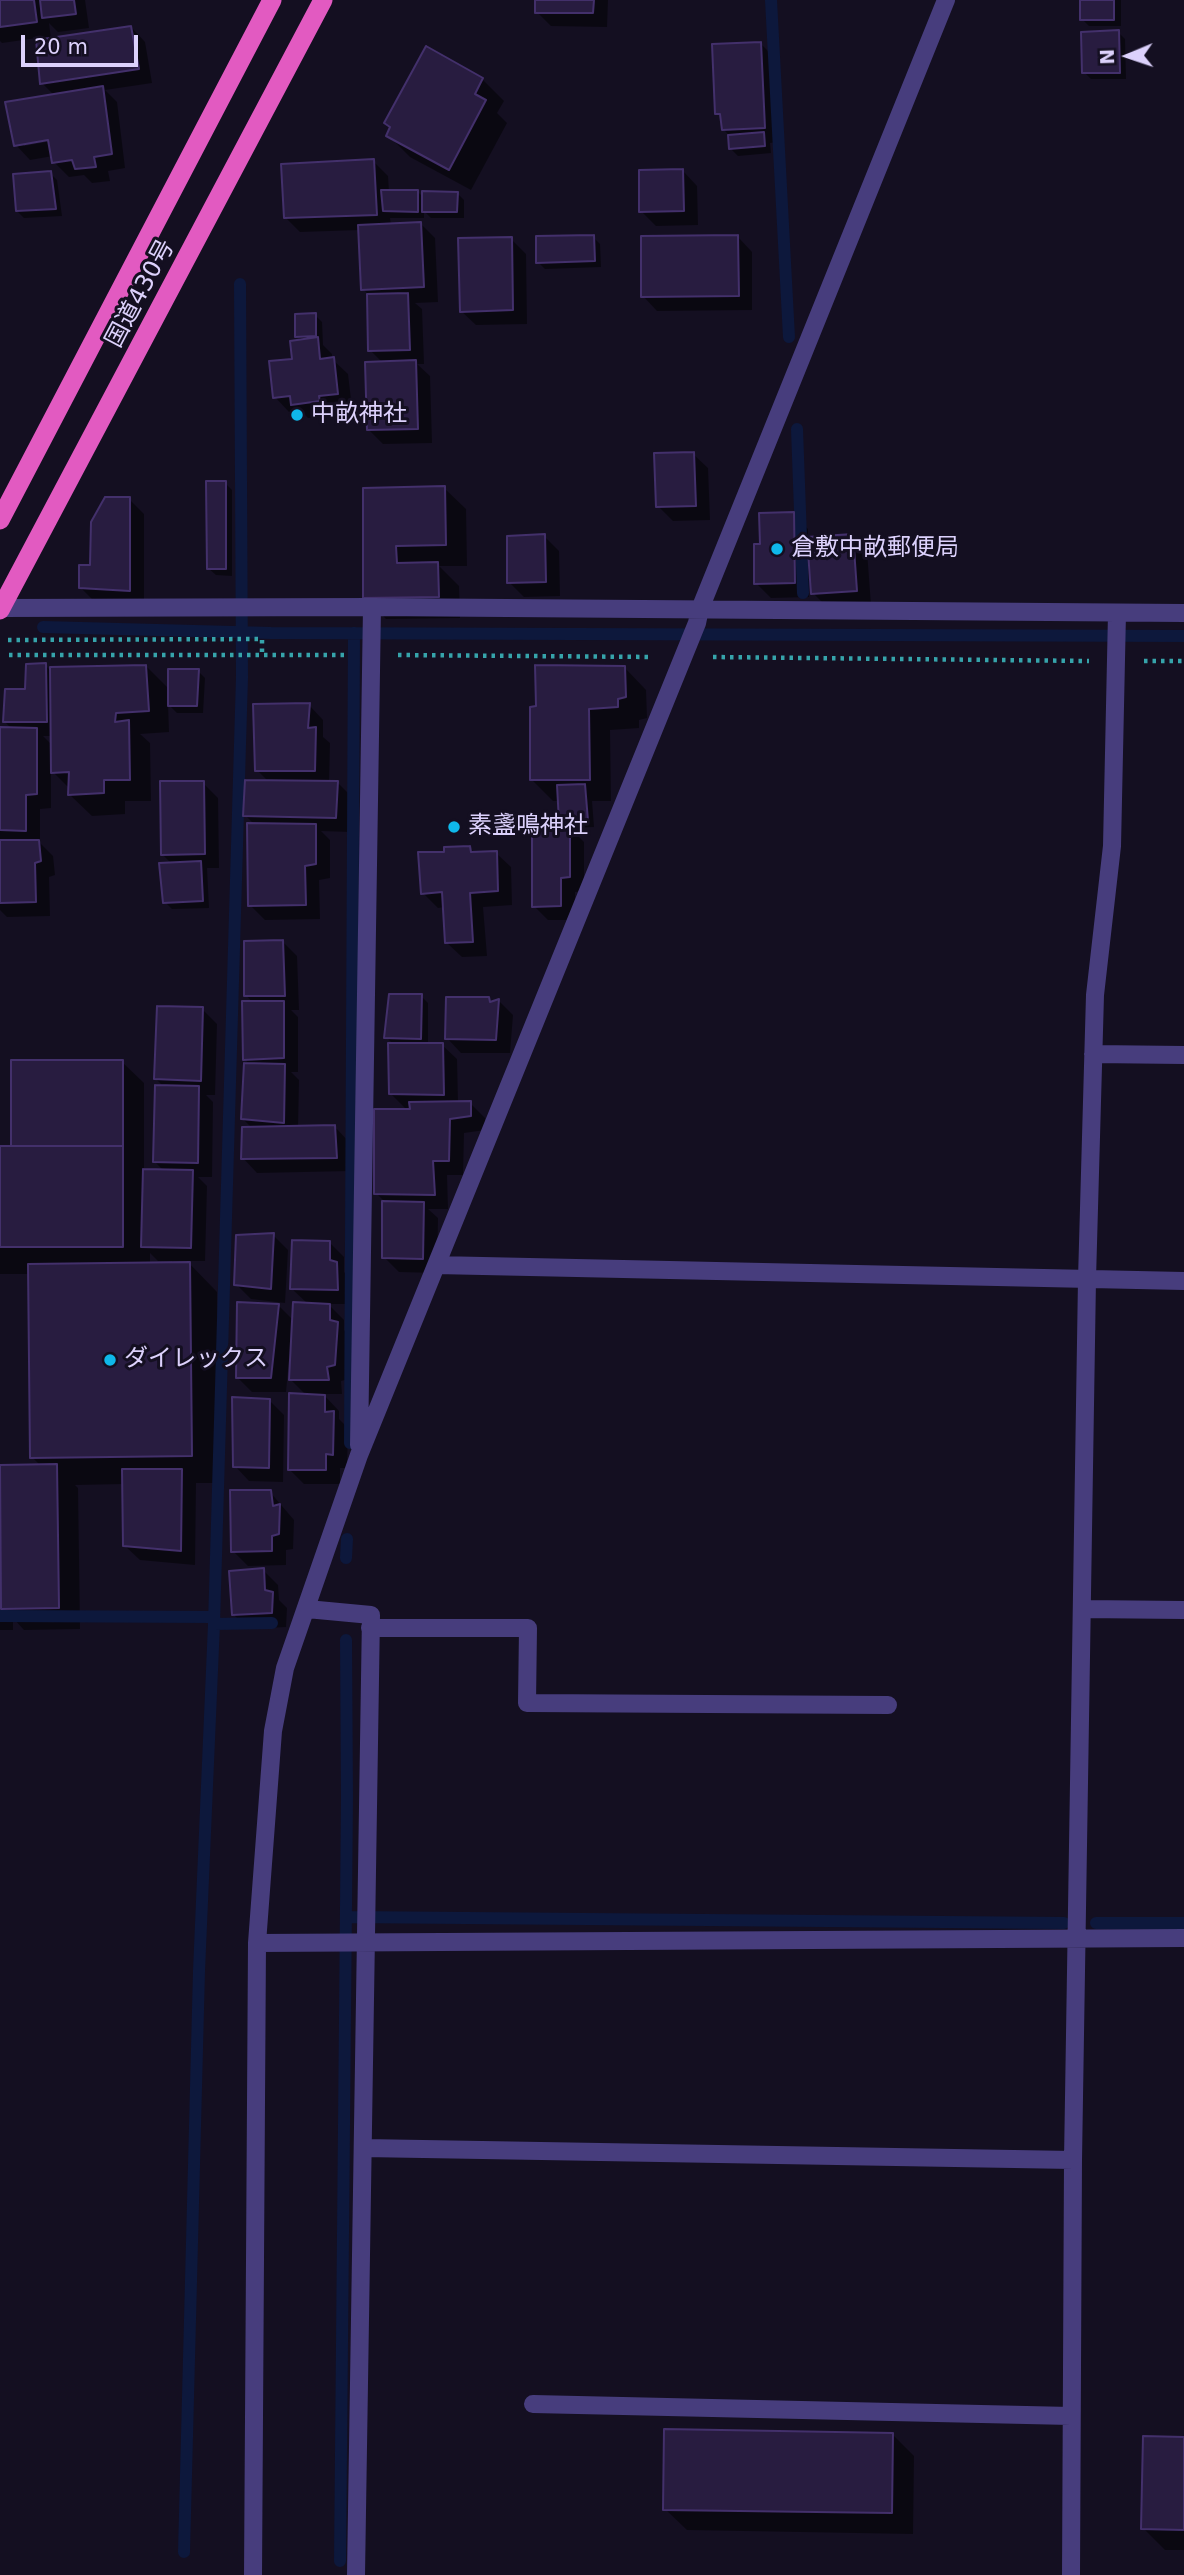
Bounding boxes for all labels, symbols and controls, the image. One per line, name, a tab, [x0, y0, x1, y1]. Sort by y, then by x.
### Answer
scale bar	[24, 21, 142, 65]
north arrow	[1093, 21, 1163, 91]
text: 20 m	[34, 35, 88, 59]
text: N	[1096, 48, 1118, 65]
street label: 国道430号	[101, 235, 181, 353]
place label: 中畝神社	[311, 401, 407, 429]
marker: 中畝神社	[289, 407, 305, 423]
place label: 倉敷中畝郵便局	[791, 535, 959, 563]
marker: 倉敷中畝郵便局	[769, 541, 785, 557]
place label: 素盞鳴神社	[468, 813, 588, 841]
marker: 素盞鳴神社	[446, 819, 462, 835]
place label: ダイレックス	[124, 1346, 268, 1374]
marker: ダイレックス	[102, 1352, 118, 1368]

